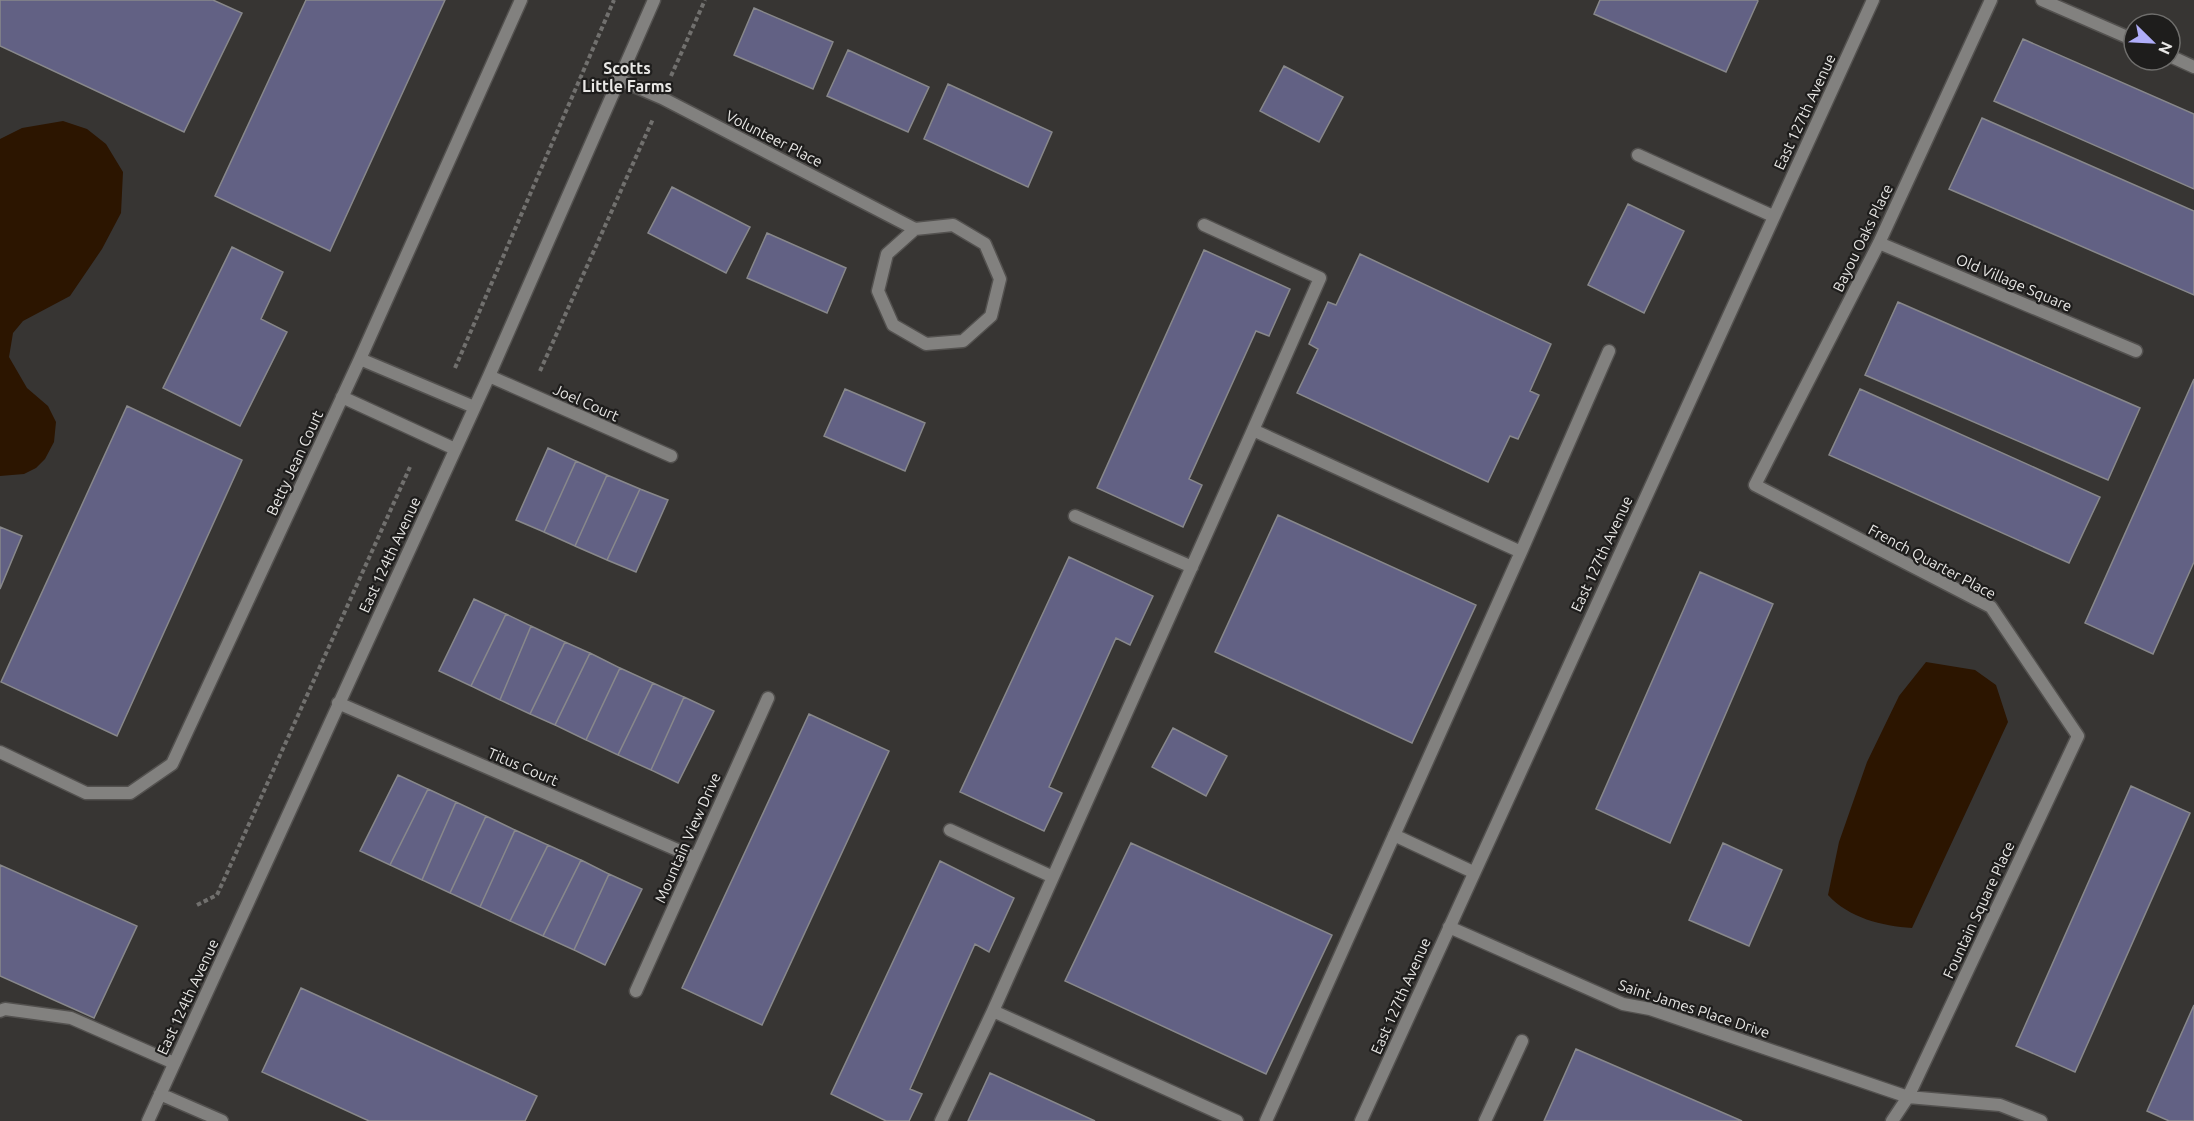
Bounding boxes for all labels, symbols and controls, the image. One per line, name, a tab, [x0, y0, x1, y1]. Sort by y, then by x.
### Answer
north arrow	[2122, 12, 2182, 72]
text: N	[2155, 39, 2176, 57]
street label: East 127th Avenue	[1770, 51, 1839, 172]
district label: Scotts Little Farms	[582, 59, 672, 95]
street label: Volunteer Place	[723, 107, 825, 170]
street label: Bayou Oaks Place	[1829, 181, 1896, 295]
street label: Old Village Square	[1954, 250, 2075, 315]
street label: Joel Court	[551, 381, 622, 425]
street label: Betty Jean Court	[263, 408, 326, 518]
street label: East 127th Avenue	[1567, 493, 1636, 614]
street label: East 124th Avenue	[355, 494, 424, 615]
street label: French Quarter Place	[1866, 521, 1999, 602]
street label: Titus Court	[485, 744, 561, 789]
street label: Mountain View Drive	[651, 770, 724, 905]
street label: Fountain Square Place	[1939, 839, 2018, 981]
street label: East 127th Avenue	[1367, 935, 1434, 1057]
street label: East 124th Avenue	[153, 936, 222, 1057]
street label: Saint James Place Drive	[1616, 976, 1772, 1041]

